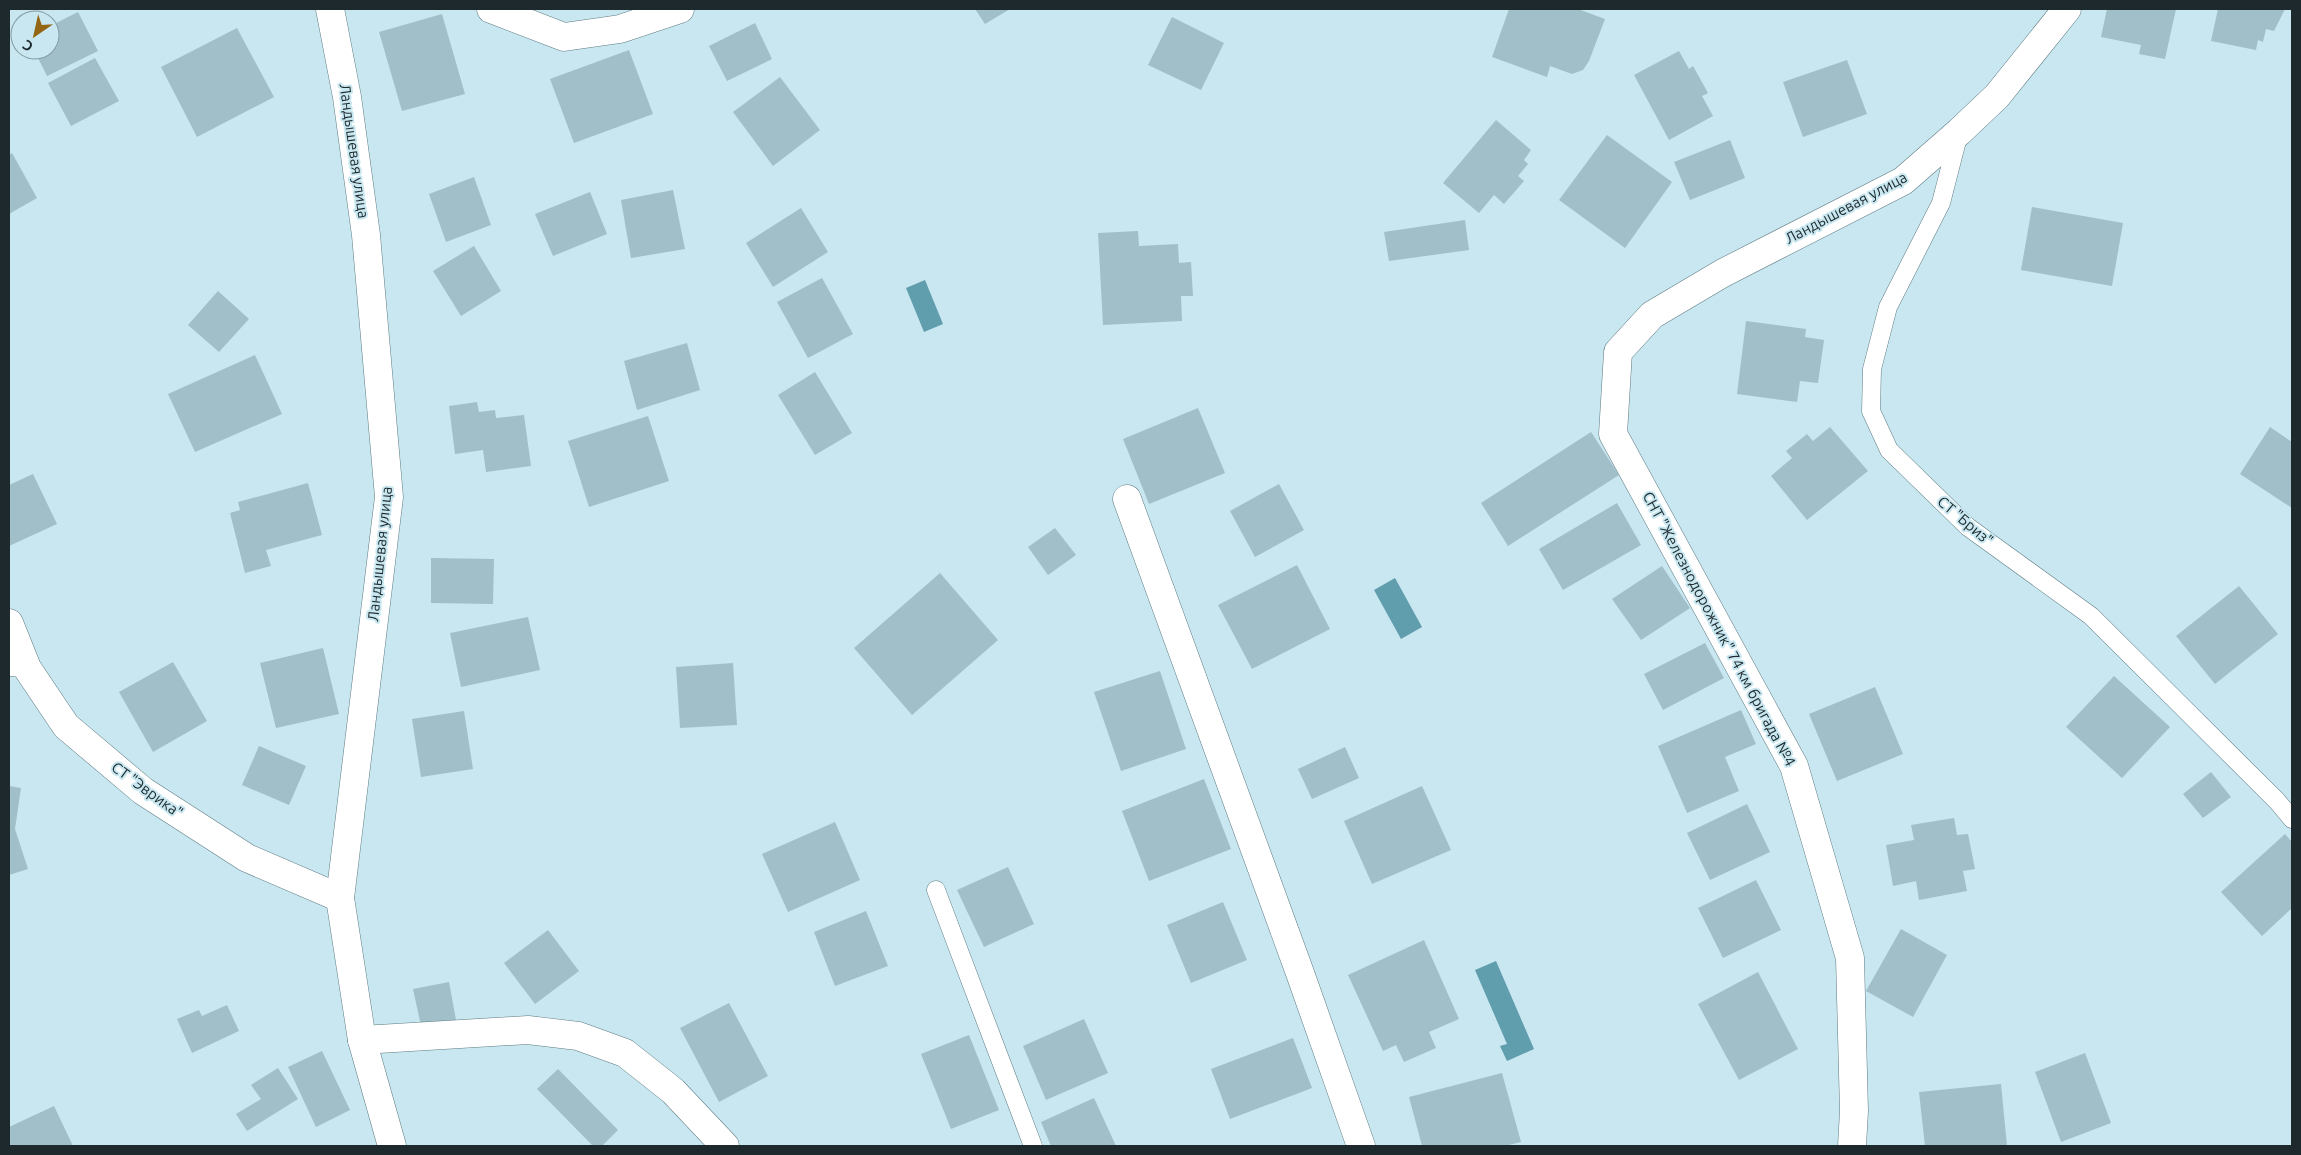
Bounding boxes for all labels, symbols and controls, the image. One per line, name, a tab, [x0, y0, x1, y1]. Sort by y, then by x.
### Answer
north arrow	[10, 10, 60, 60]
text: С	[20, 37, 36, 55]
street label: Ландышевая улица	[337, 83, 372, 219]
street label: Ландышевая улица	[1782, 168, 1910, 247]
street label: Ландышевая улица	[364, 486, 395, 622]
street label: СНТ "Железнодорожник" 74 км бригада №4	[1640, 489, 1799, 769]
street label: СТ "Бриз"	[1934, 493, 1996, 549]
street label: СТ "Эврика"	[109, 758, 186, 821]

